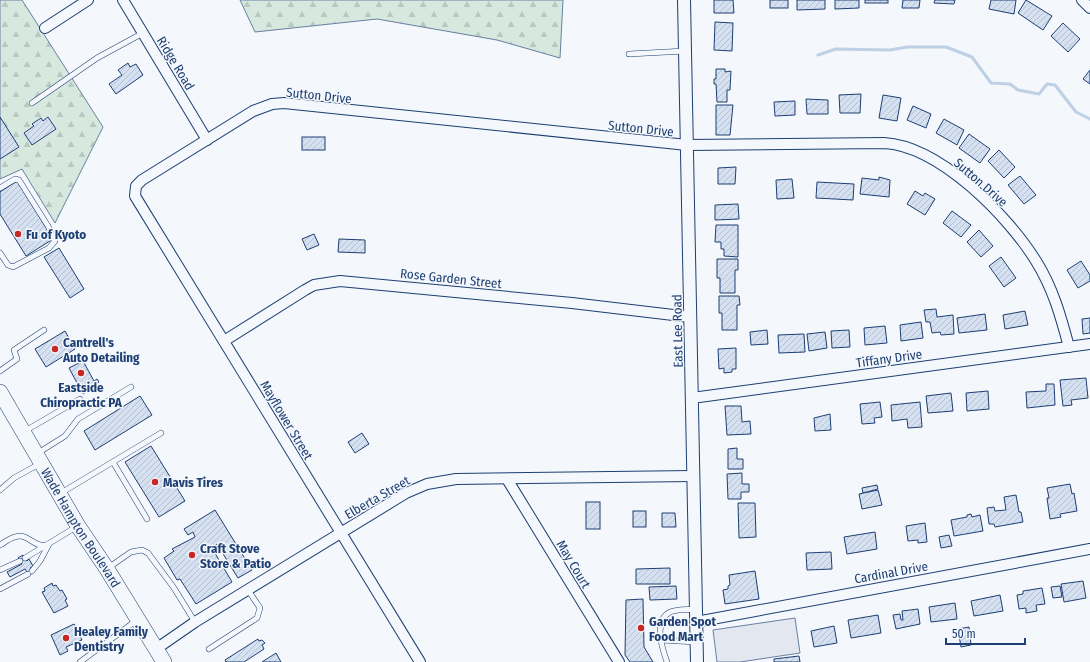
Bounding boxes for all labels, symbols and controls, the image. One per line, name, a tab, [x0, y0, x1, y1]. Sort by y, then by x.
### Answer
street label: Ridge Road	[154, 34, 197, 93]
street label: Sutton Drive	[285, 85, 352, 106]
street label: Sutton Drive	[607, 118, 674, 139]
street label: Sutton Drive	[951, 155, 1010, 210]
place label: Fu of Kyoto	[26, 227, 86, 242]
marker: Fu of Kyoto	[13, 229, 23, 239]
street label: Rose Garden Street	[399, 266, 503, 291]
street label: East Lee Road	[669, 294, 686, 368]
place label: Cantrell's Auto Detailing	[62, 335, 140, 365]
marker: Cantrell's Auto Detailing	[50, 344, 60, 354]
street label: Tiffany Drive	[855, 346, 923, 371]
marker: Eastside Chiropractic PA	[76, 368, 86, 378]
street label: Mayflower Street	[257, 378, 316, 463]
place label: Eastside Chiropractic PA	[40, 380, 123, 410]
street label: Wade Hampton Boulevard	[38, 465, 123, 590]
street label: Elberta Street	[342, 472, 413, 522]
place label: Mavis Tires	[163, 475, 223, 490]
marker: Mavis Tires	[150, 477, 160, 487]
street label: May Court	[553, 538, 594, 591]
place label: Craft Stove Store & Patio	[200, 541, 271, 571]
marker: Craft Stove Store & Patio	[187, 550, 197, 560]
street label: Cardinal Drive	[853, 559, 929, 586]
place label: Garden Spot Food Mart	[649, 614, 716, 644]
scale bar	[946, 620, 1025, 646]
marker: Garden Spot Food Mart	[636, 623, 646, 633]
place label: Healey Family Dentistry	[74, 624, 149, 654]
text: 50 m	[952, 627, 976, 641]
marker: Healey Family Dentistry	[61, 633, 71, 643]

